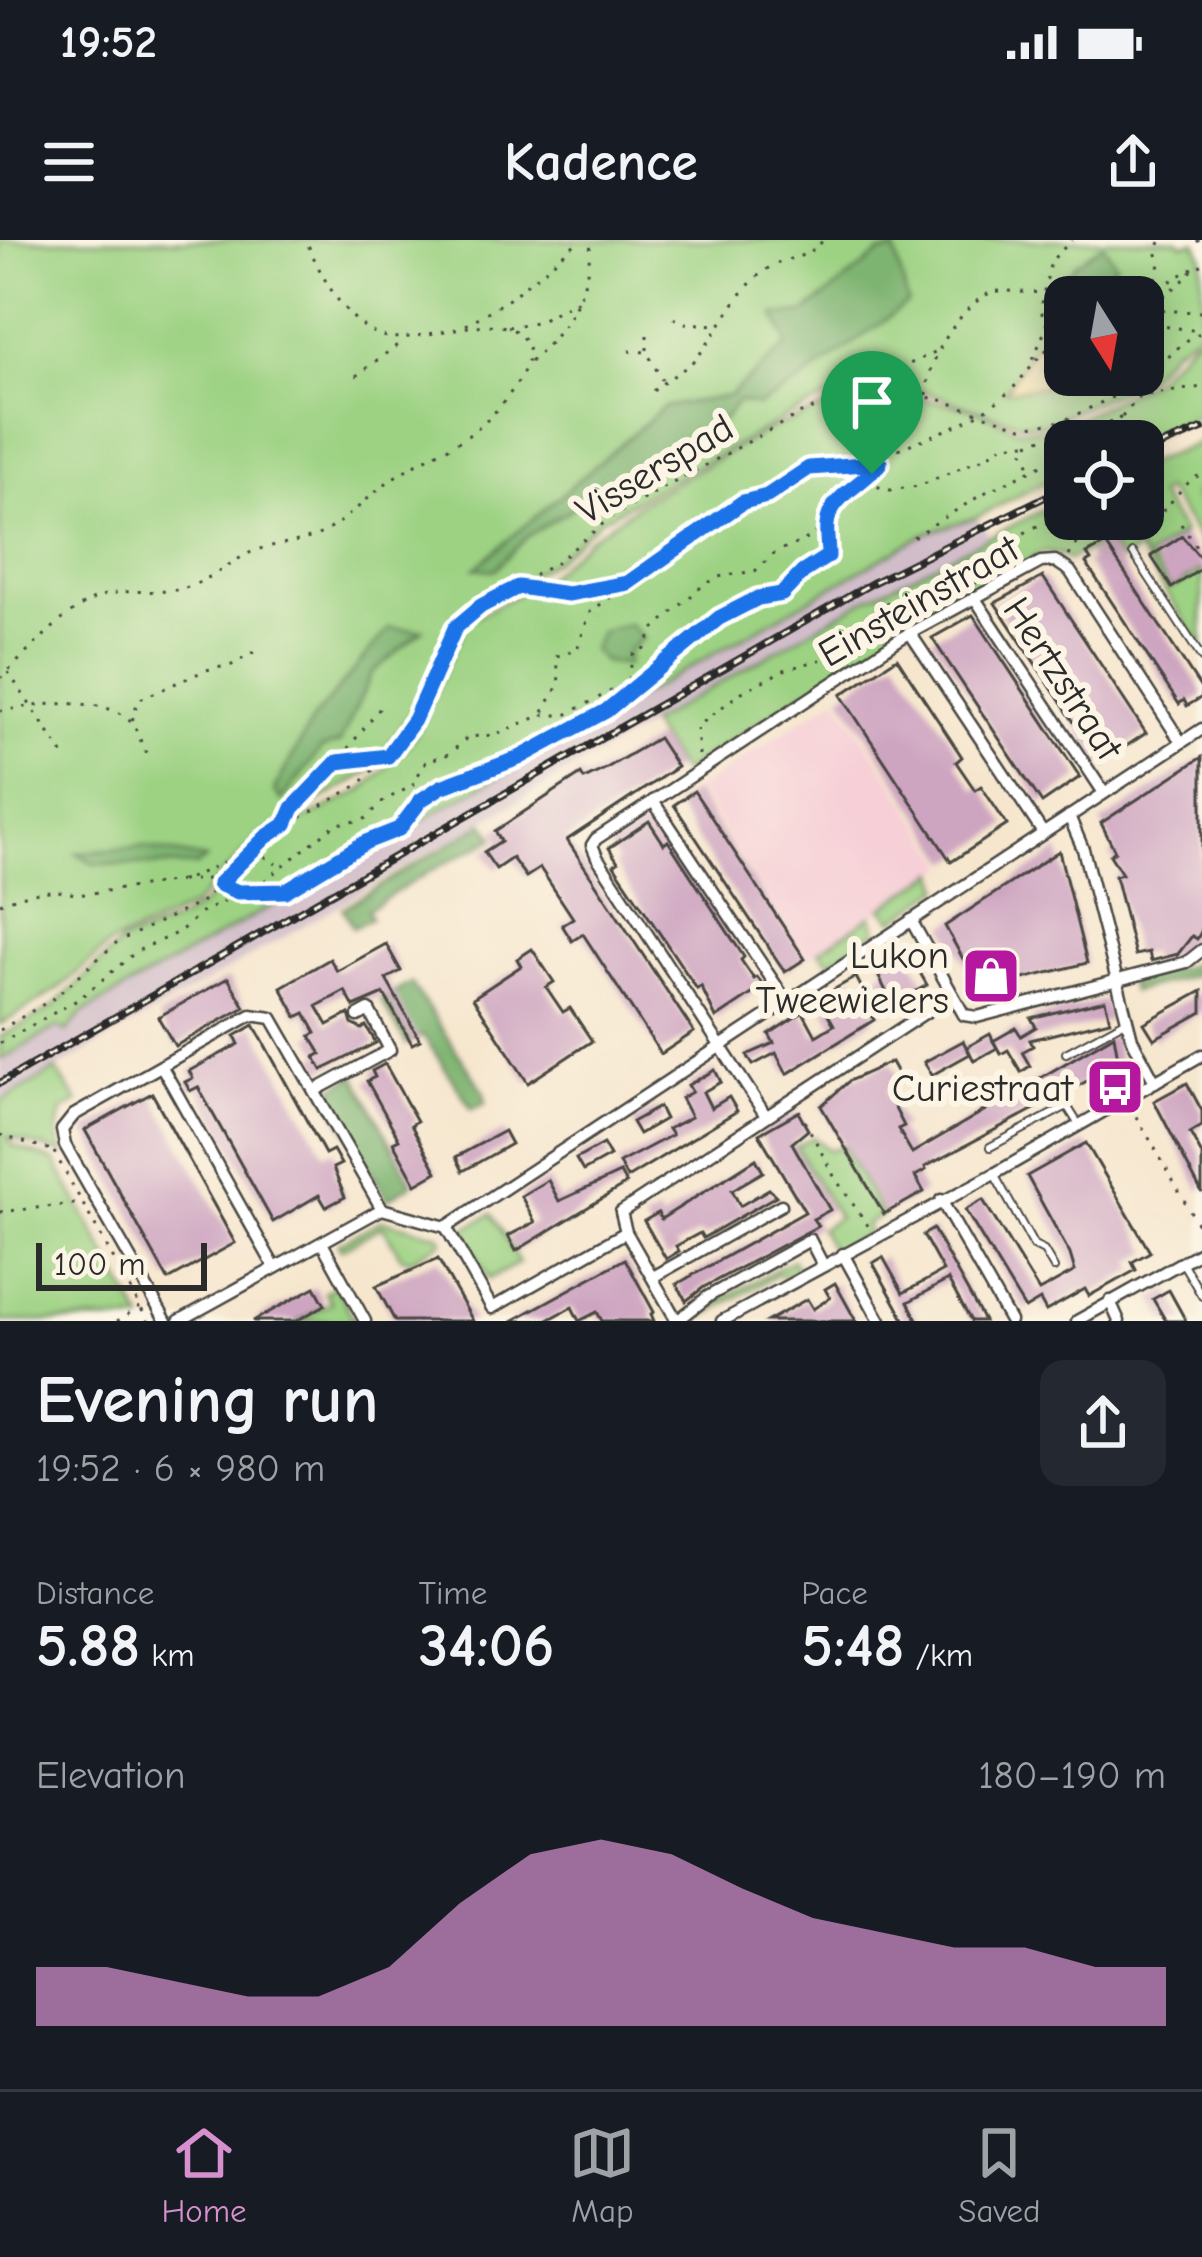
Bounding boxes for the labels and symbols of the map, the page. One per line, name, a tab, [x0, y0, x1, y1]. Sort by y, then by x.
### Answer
north arrow	[1044, 276, 1164, 396]
pin	[821, 351, 923, 474]
street label: Visserspad	[568, 405, 741, 534]
street label: Einsteinstraat	[811, 525, 1028, 677]
street label: Hertzstraat	[994, 589, 1133, 770]
place label: Lukon Tweewielers	[755, 933, 949, 1023]
shop icon: Lukon Tweewielers	[960, 945, 1022, 1007]
bus stop icon: Curiestraat	[1084, 1056, 1146, 1118]
place label: Curiestraat	[892, 1066, 1075, 1111]
scale bar	[36, 1237, 207, 1290]

